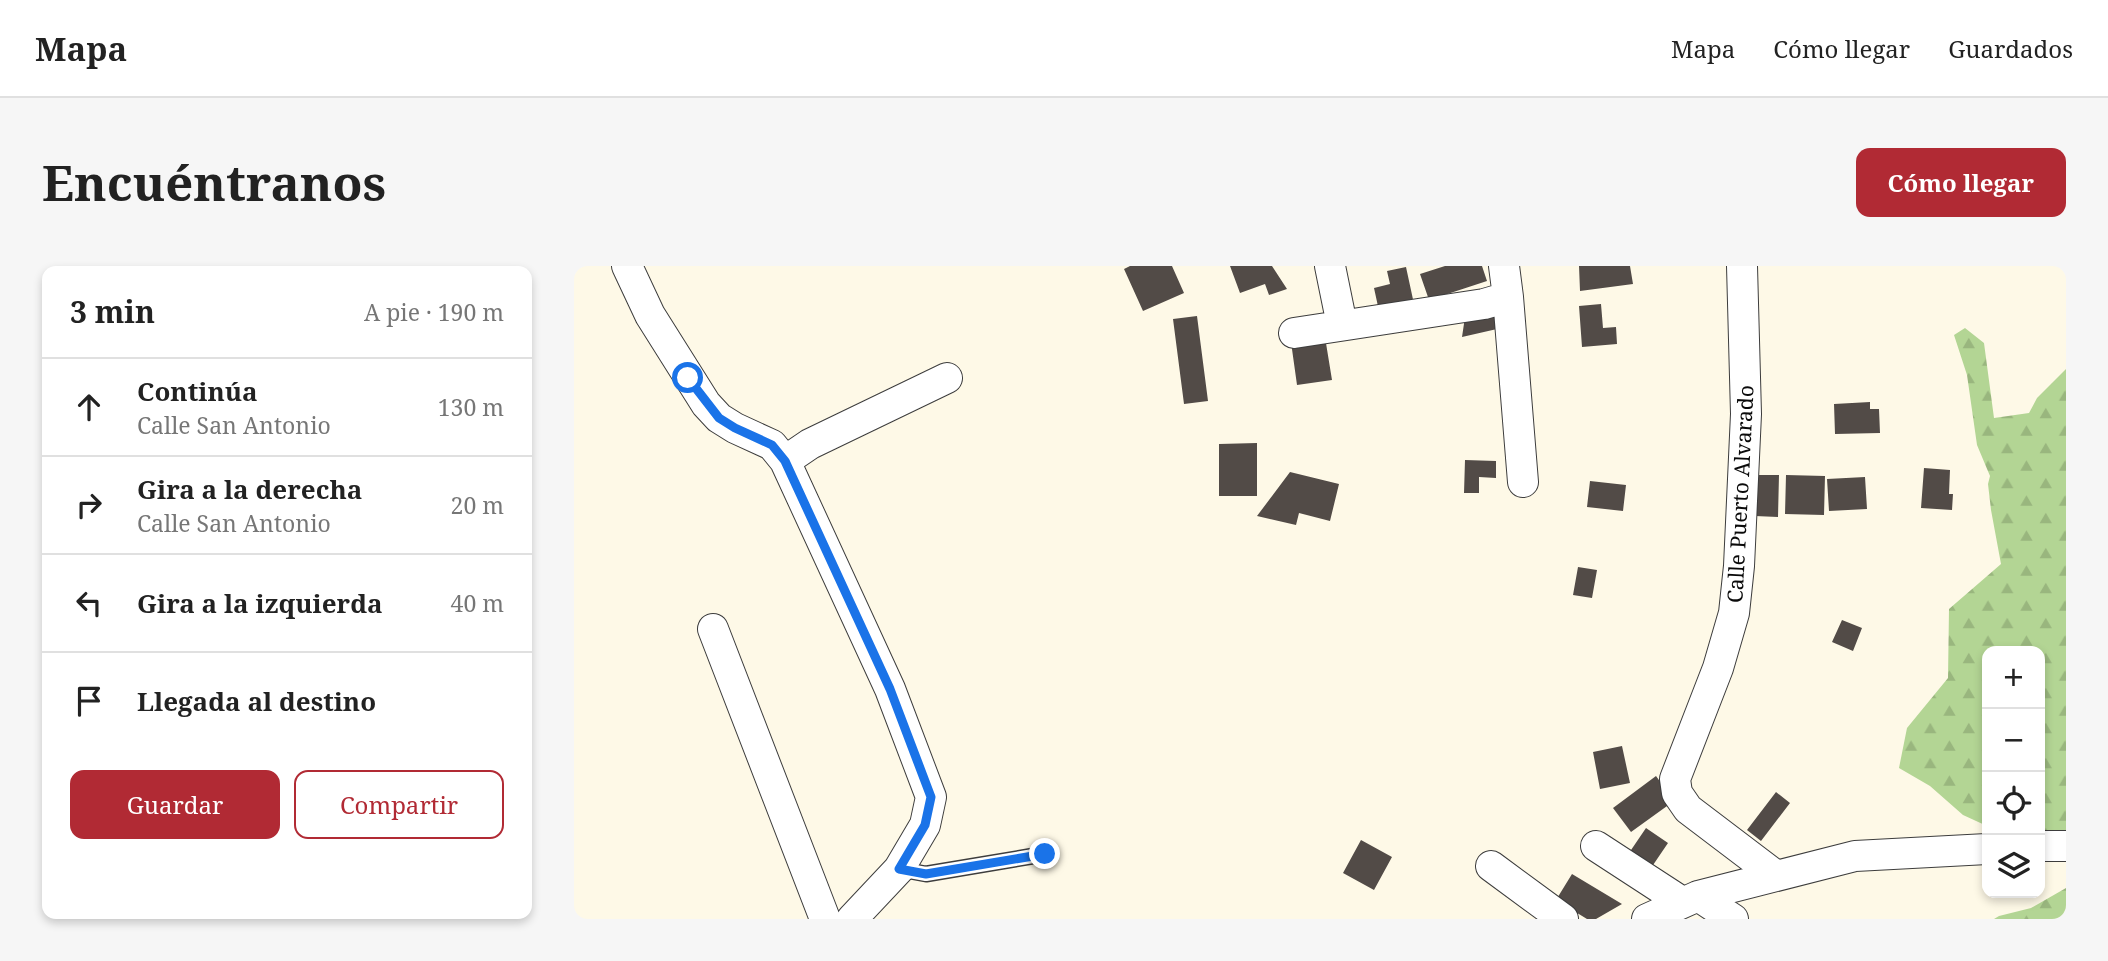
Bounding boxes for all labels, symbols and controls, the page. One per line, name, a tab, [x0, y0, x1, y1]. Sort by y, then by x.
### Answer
text: Mapa	[35, 26, 127, 71]
text: Mapa	[1671, 32, 1735, 65]
text: Cómo llegar	[1773, 32, 1910, 65]
text: Guardados	[1948, 32, 2073, 65]
button: Cómo llegar	[1856, 148, 2066, 217]
text: Encuéntranos	[42, 149, 386, 215]
text: 3 min	[70, 291, 155, 332]
text: A pie · 190 m	[364, 296, 504, 328]
route start	[672, 362, 703, 393]
text: Continúa	[137, 373, 258, 409]
street label: Calle Puerto Alvarado	[1720, 384, 1760, 604]
icon: ahead	[70, 388, 108, 426]
text: 130 m	[438, 391, 504, 423]
text: Calle San Antonio	[137, 409, 331, 441]
text: Gira a la derecha	[137, 471, 362, 507]
icon: right	[70, 486, 108, 524]
text: 20 m	[451, 489, 504, 521]
text: Calle San Antonio	[137, 507, 331, 539]
icon: left	[70, 584, 108, 622]
text: Gira a la izquierda	[137, 585, 383, 621]
text: 40 m	[451, 587, 504, 619]
map controls	[1982, 646, 2045, 898]
button: +	[1982, 646, 2045, 709]
icon: arrive	[70, 682, 108, 720]
text: Llegada al destino	[137, 683, 376, 719]
button: −	[1982, 709, 2045, 772]
button: Guardar	[70, 770, 280, 839]
button: Compartir	[294, 770, 504, 839]
button: locate	[1982, 772, 2045, 835]
button: layers	[1982, 835, 2045, 898]
route end	[1029, 838, 1060, 869]

